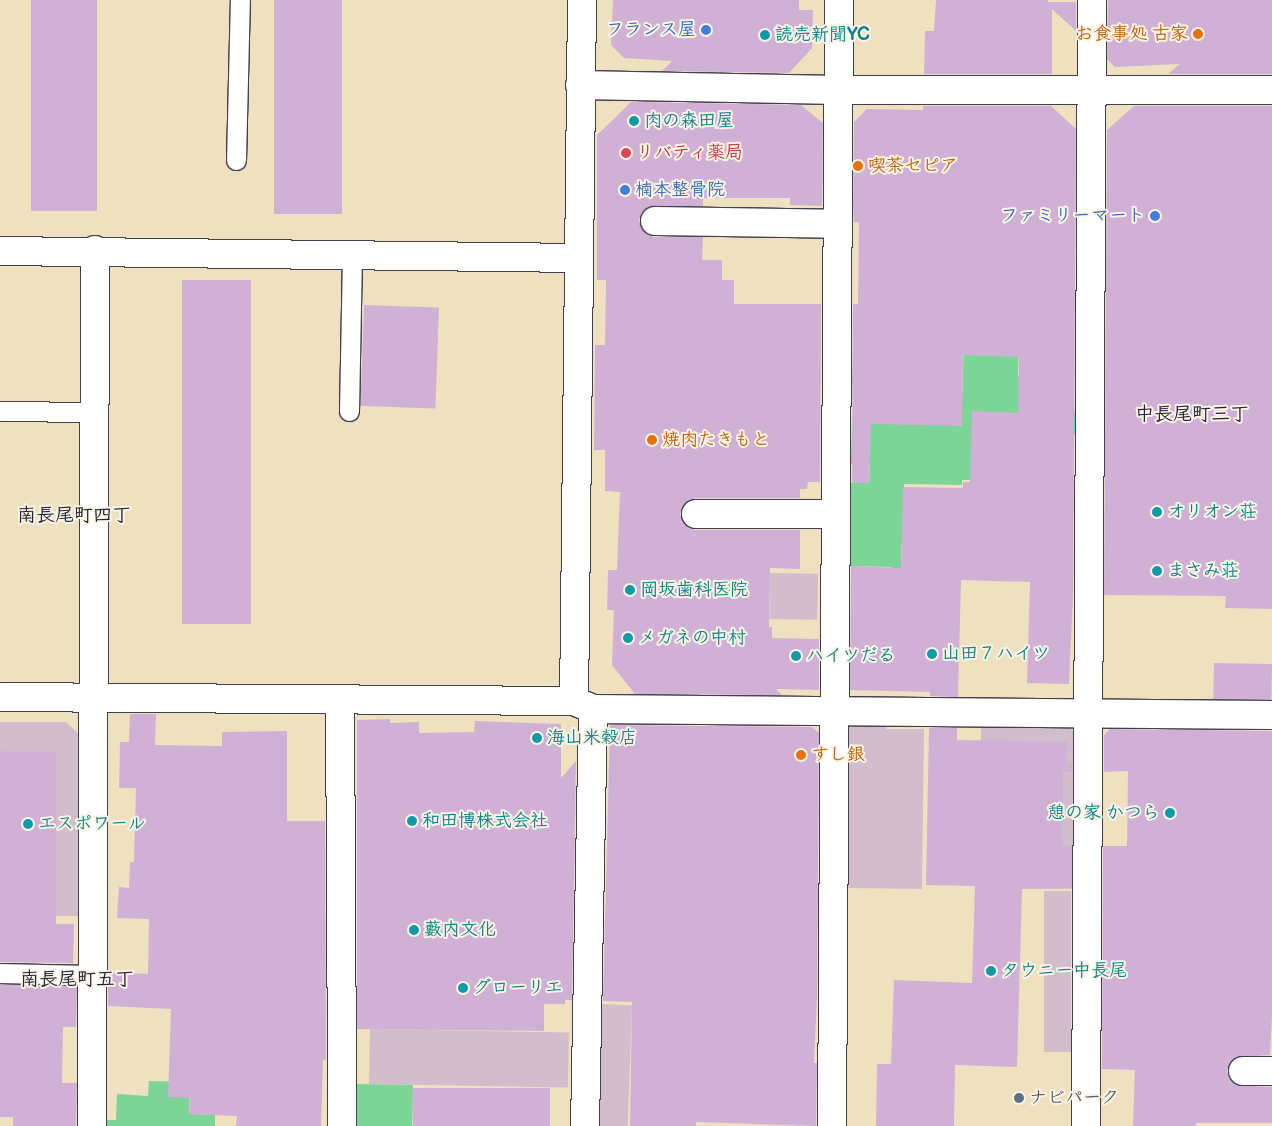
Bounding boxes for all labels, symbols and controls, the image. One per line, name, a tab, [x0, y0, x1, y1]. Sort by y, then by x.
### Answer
place label: フランス屋	[606, 19, 696, 41]
place label: お食事処 古家	[1075, 23, 1188, 45]
marker: フランス屋	[700, 24, 712, 36]
place label: 読売新聞YC	[775, 24, 870, 46]
marker: お食事処 古家	[1192, 28, 1204, 40]
marker: 読売新聞YC	[759, 29, 771, 41]
place label: 肉の森田屋	[644, 110, 734, 132]
marker: 肉の森田屋	[628, 115, 640, 127]
place label: リバティ薬局	[636, 142, 744, 164]
marker: リバティ薬局	[620, 147, 632, 159]
place label: 喫茶セピア	[868, 155, 958, 177]
marker: 喫茶セピア	[852, 160, 864, 172]
place label: 楠本整骨院	[635, 179, 725, 201]
marker: 楠本整骨院	[619, 184, 631, 196]
place label: ファミリーマート	[1001, 205, 1145, 227]
marker: ファミリーマート	[1149, 210, 1161, 222]
district label: 中長尾町三丁	[1135, 404, 1249, 426]
place label: 焼肉たきもと	[662, 429, 770, 451]
marker: 焼肉たきもと	[646, 434, 658, 446]
place label: オリオン荘	[1167, 501, 1257, 523]
district label: 南長尾町四丁	[17, 505, 131, 527]
marker: オリオン荘	[1151, 506, 1163, 518]
place label: まさみ荘	[1167, 560, 1239, 582]
marker: まさみ荘	[1151, 565, 1163, 577]
place label: 岡坂歯科医院	[640, 579, 748, 601]
marker: 岡坂歯科医院	[624, 584, 636, 596]
place label: メガネの中村	[638, 627, 746, 649]
marker: メガネの中村	[622, 632, 634, 644]
place label: 山田７ハイツ	[942, 643, 1050, 665]
place label: ハイツだる	[806, 645, 896, 667]
marker: 山田７ハイツ	[926, 648, 938, 660]
marker: ハイツだる	[790, 650, 802, 662]
place label: 海山米穀店	[547, 727, 637, 749]
marker: 海山米穀店	[531, 732, 543, 744]
place label: すし銀	[811, 744, 865, 766]
marker: すし銀	[795, 749, 807, 761]
place label: 憩の家 かつら	[1047, 802, 1160, 824]
marker: 憩の家 かつら	[1164, 807, 1176, 819]
place label: 和田博株式会社	[422, 810, 548, 832]
place label: エスポワール	[38, 813, 146, 835]
marker: 和田博株式会社	[406, 815, 418, 827]
marker: エスポワール	[22, 818, 34, 830]
place label: 藪内文化	[424, 919, 496, 941]
marker: 藪内文化	[408, 924, 420, 936]
place label: タウニー中長尾	[1001, 960, 1127, 982]
marker: タウニー中長尾	[985, 965, 997, 977]
district label: 南長尾町五丁	[20, 969, 134, 991]
place label: グローリエ	[473, 977, 563, 999]
marker: グローリエ	[457, 982, 469, 994]
place label: ナビパーク	[1029, 1087, 1119, 1109]
marker: ナビパーク	[1013, 1092, 1025, 1104]

